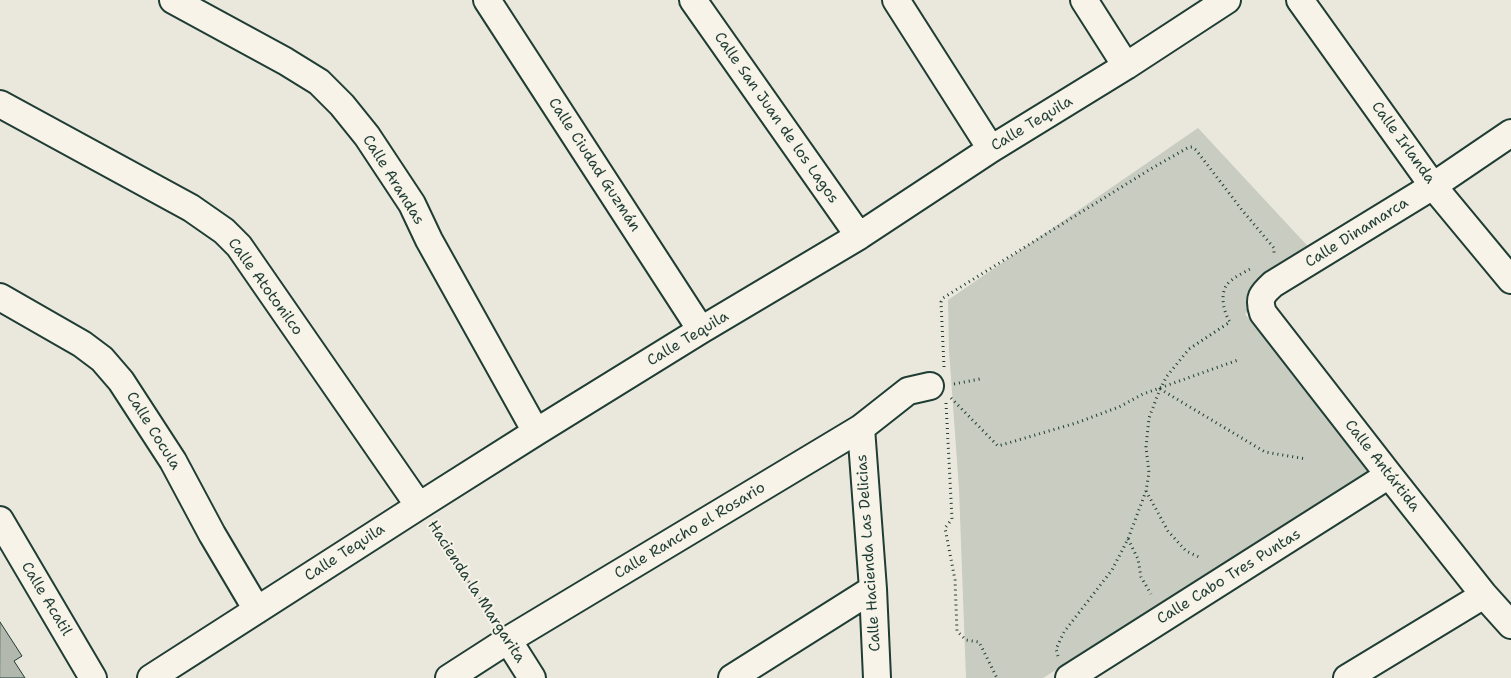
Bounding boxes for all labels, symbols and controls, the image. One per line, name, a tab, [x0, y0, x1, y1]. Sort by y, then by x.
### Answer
street label: Calle San Juan de los Lagos	[710, 29, 842, 207]
street label: Calle Tequila	[988, 93, 1076, 155]
street label: Calle Ciudad Guzmán	[544, 95, 644, 235]
street label: Calle Irlanda	[1367, 98, 1439, 188]
street label: Calle Arandas	[358, 132, 428, 228]
street label: Calle Dinamarca	[1302, 194, 1412, 272]
street label: Calle Atotonilco	[224, 235, 306, 339]
street label: Calle Tequila	[644, 308, 732, 370]
street label: Calle Cocula	[122, 389, 184, 473]
street label: Calle Antártida	[1341, 416, 1423, 516]
street label: Calle Hacienda Las Delicias	[853, 454, 885, 652]
street label: Calle Rancho el Rosario	[611, 479, 769, 583]
street label: Hacienda la Margarita	[423, 518, 529, 666]
street label: Calle Tequila	[302, 520, 388, 586]
street label: Calle Cabo Tres Puntas	[1154, 525, 1304, 629]
street label: Calle Acatil	[17, 559, 75, 639]

